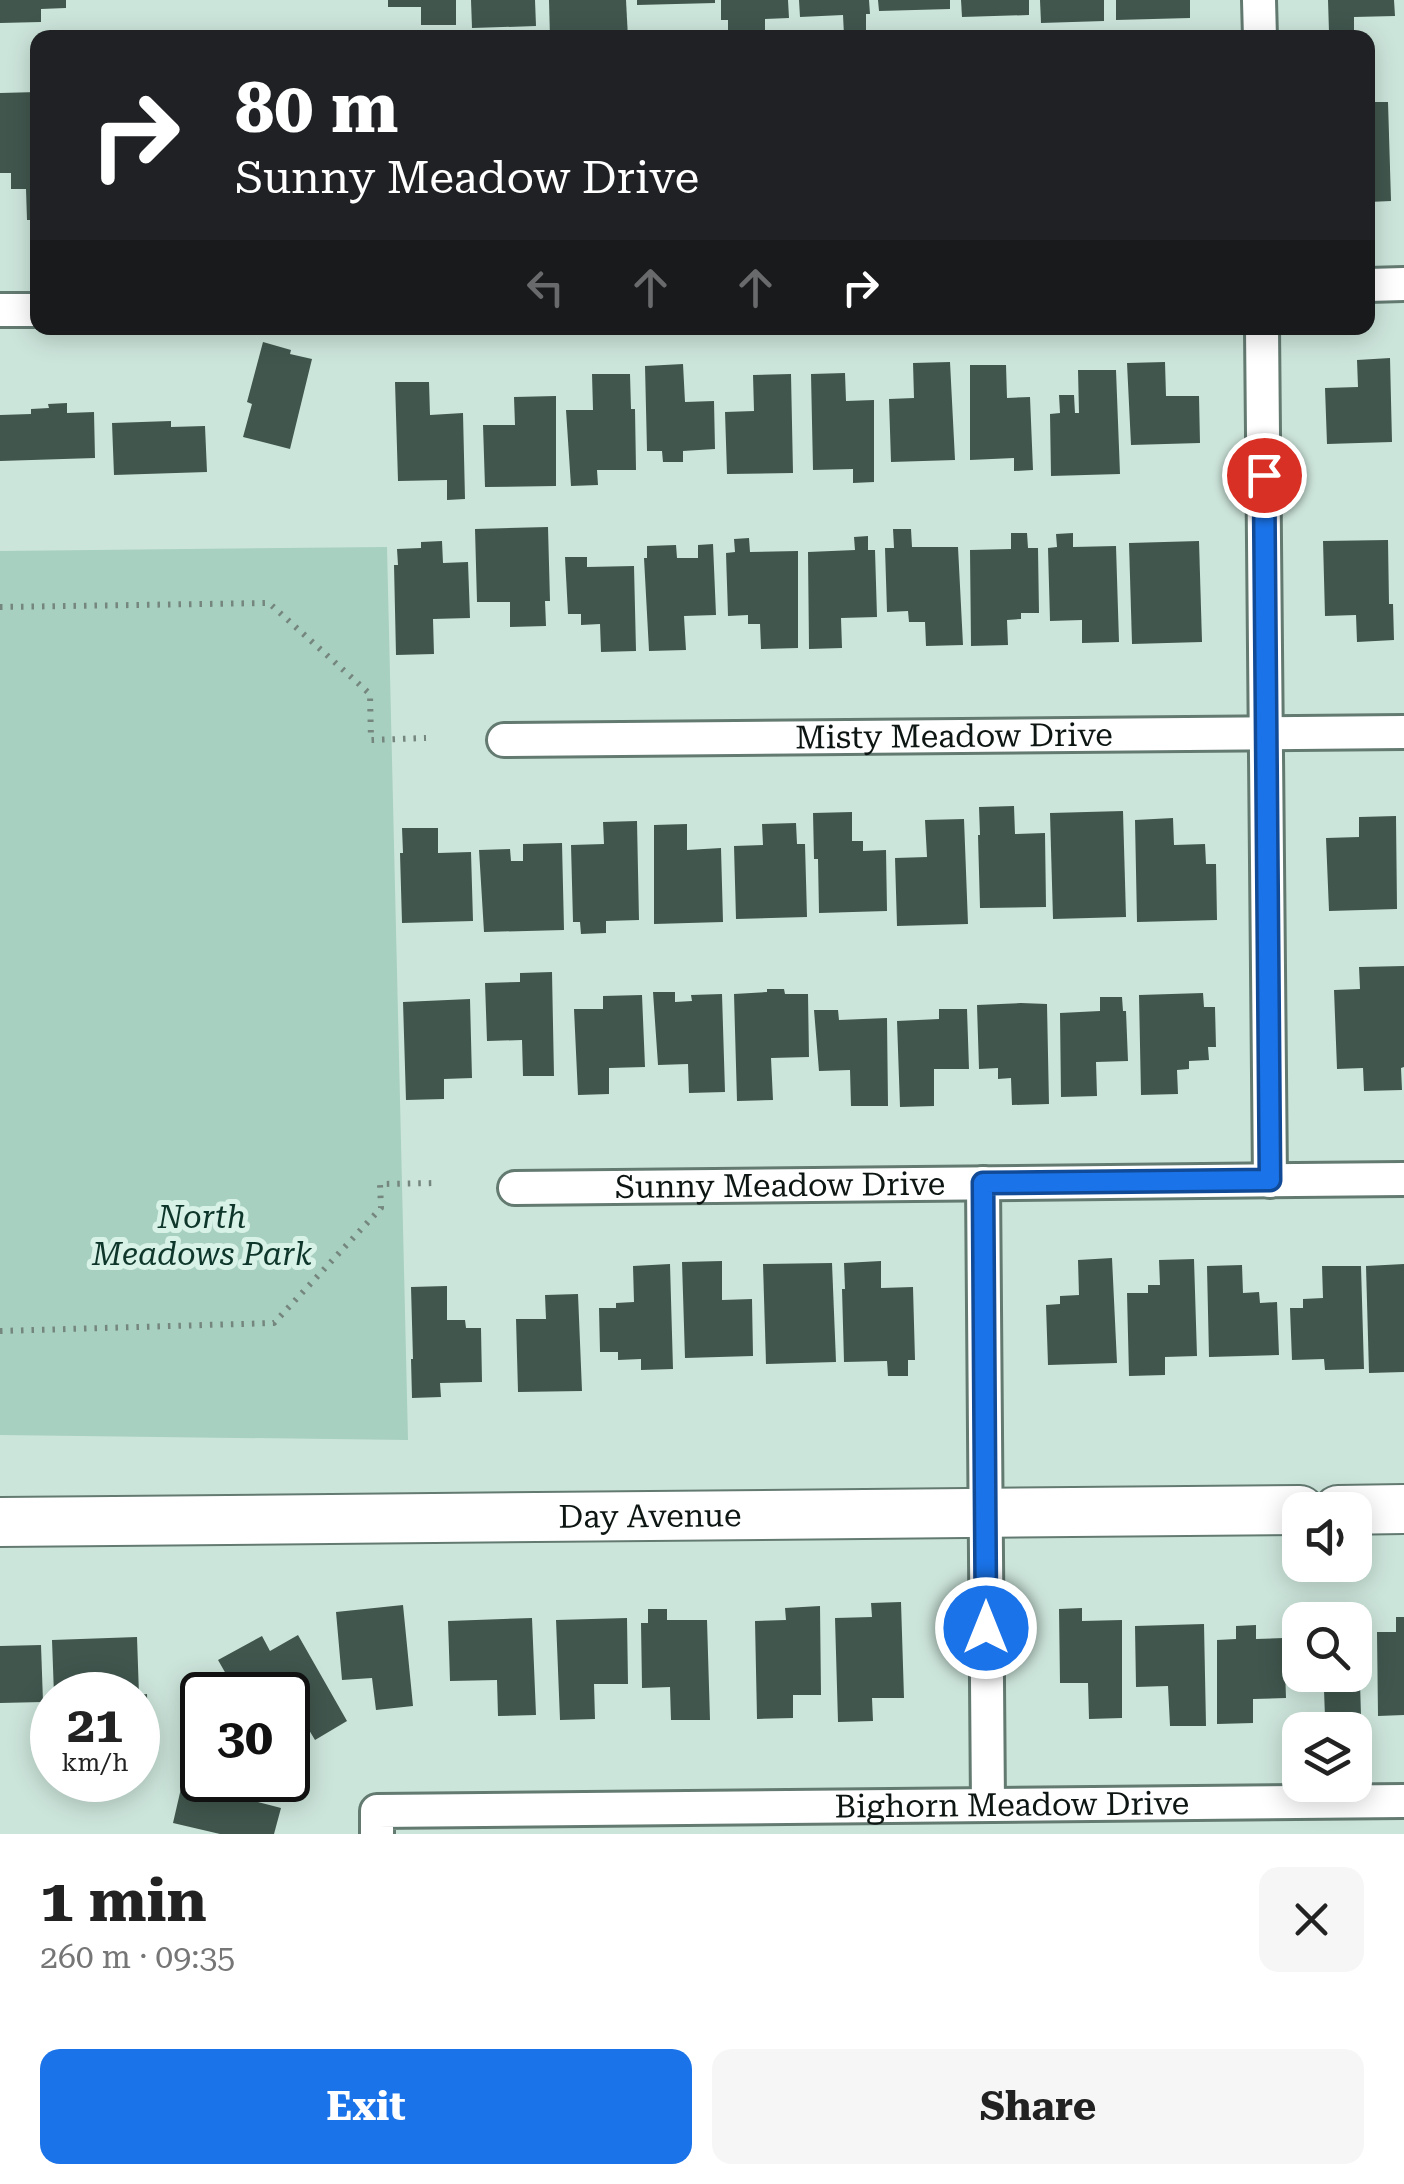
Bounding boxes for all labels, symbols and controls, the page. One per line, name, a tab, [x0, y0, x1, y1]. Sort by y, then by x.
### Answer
text: 80 m	[235, 67, 399, 149]
icon: right	[70, 70, 200, 200]
text: Sunny Meadow Drive	[235, 151, 699, 204]
icon: left	[518, 260, 573, 315]
icon: ahead	[623, 260, 678, 315]
icon: ahead	[728, 260, 783, 315]
icon: right	[833, 260, 888, 315]
pin	[1222, 433, 1307, 518]
icon: arrive	[1237, 448, 1292, 503]
street label: Misty Meadow Drive	[795, 716, 1113, 756]
street label: Sunny Meadow Drive	[615, 1165, 945, 1206]
park label: North Meadows Park	[91, 1198, 313, 1273]
map controls	[1282, 1492, 1372, 1802]
button: sound	[1282, 1492, 1372, 1582]
street label: Day Avenue	[558, 1496, 742, 1536]
position arrow	[934, 1576, 1038, 1680]
button: search	[1282, 1602, 1372, 1692]
speed limit sign: 30	[180, 1672, 310, 1802]
text: 21	[67, 1696, 123, 1754]
button: layers	[1282, 1712, 1372, 1802]
text: km/h	[62, 1748, 128, 1777]
street label: Bighorn Meadow Drive	[835, 1784, 1189, 1826]
text: 1 min	[40, 1865, 207, 1936]
button: close	[1259, 1867, 1364, 1972]
text: 260 m · 09:35	[40, 1938, 235, 1976]
button: Exit	[40, 2049, 692, 2164]
button: Share	[712, 2049, 1364, 2164]

